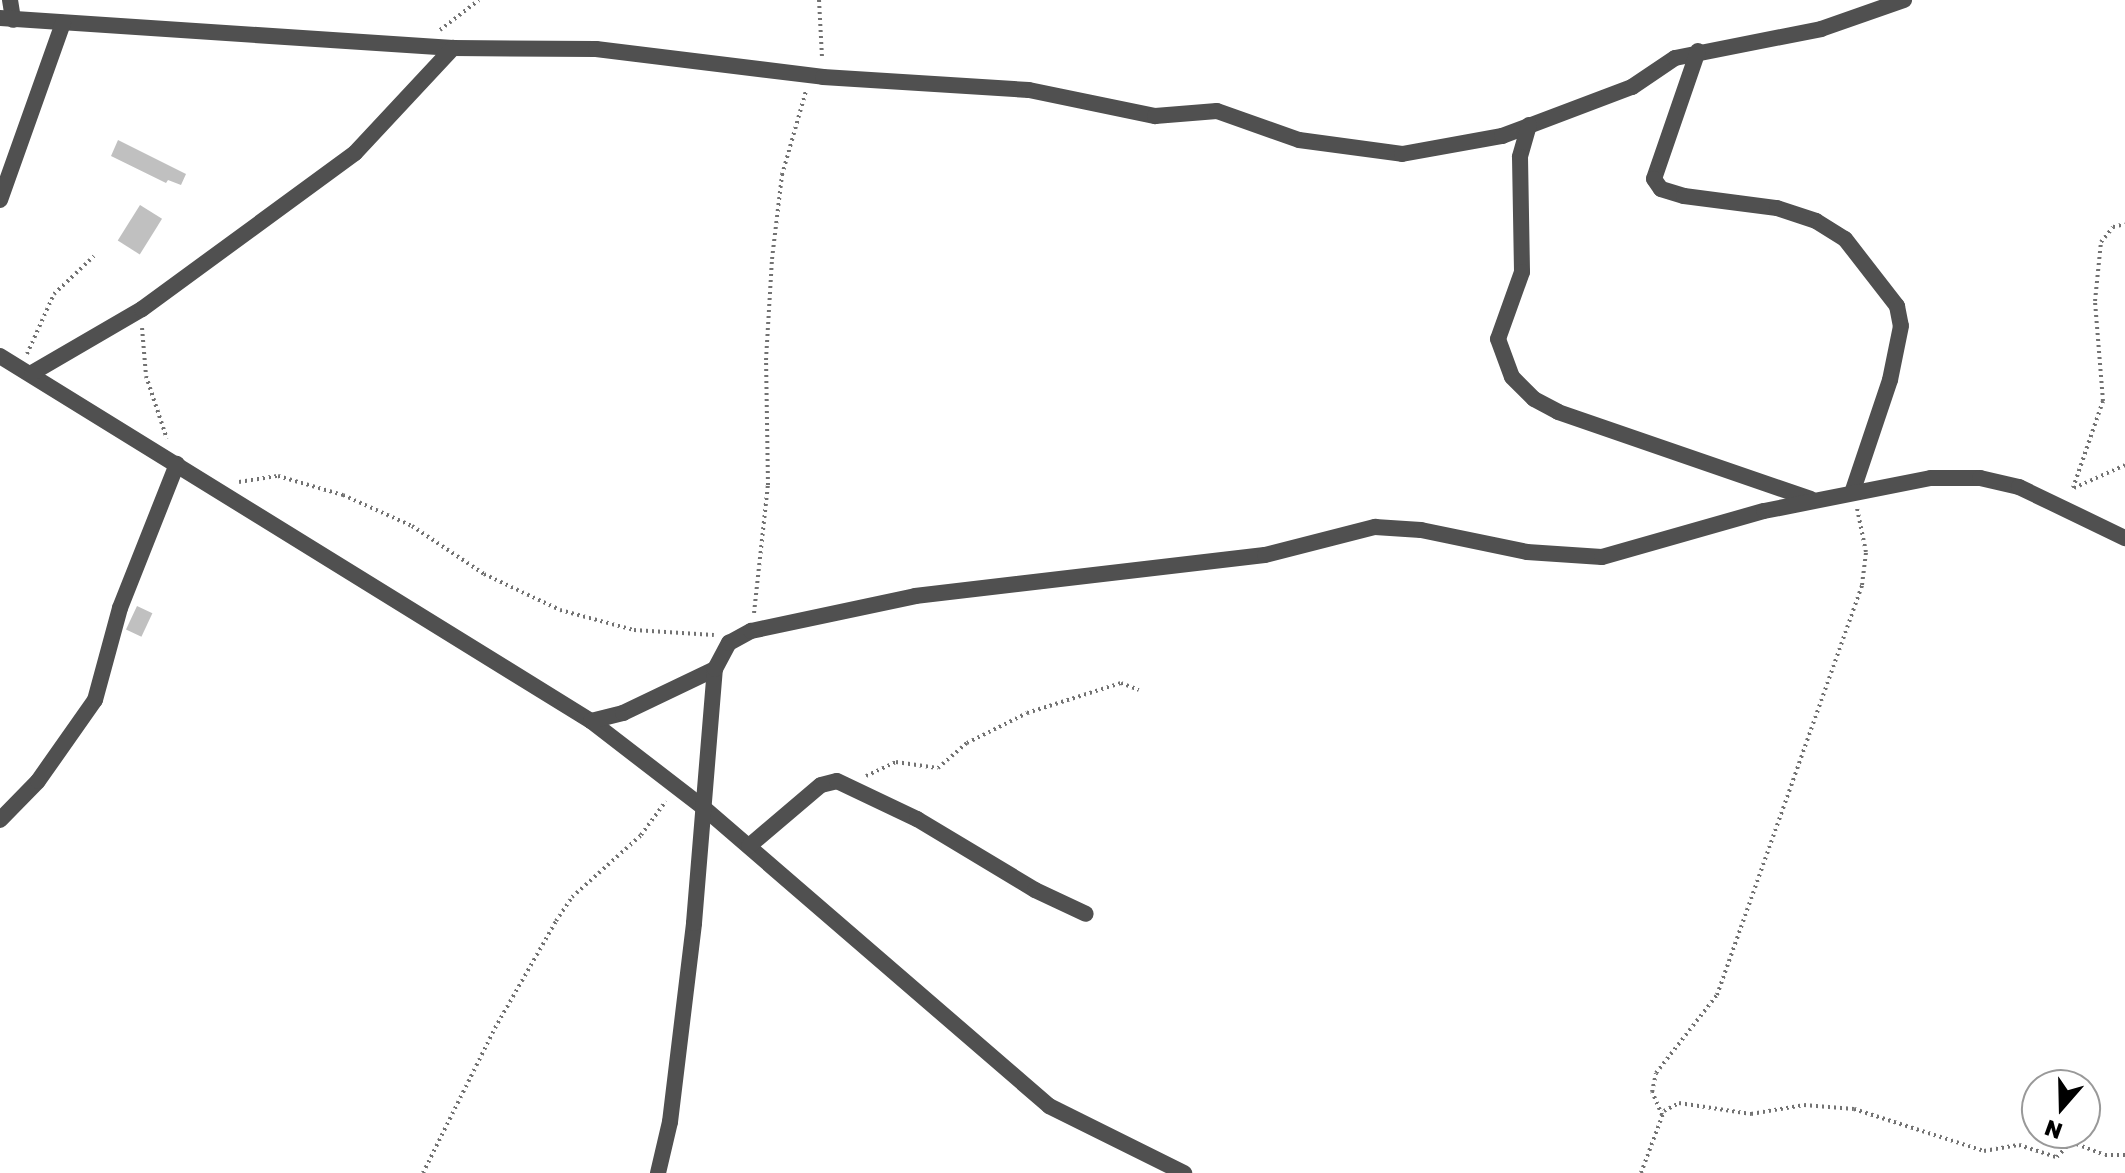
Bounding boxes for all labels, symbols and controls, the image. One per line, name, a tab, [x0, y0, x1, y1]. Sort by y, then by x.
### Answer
north arrow	[2021, 1069, 2101, 1149]
text: N	[2041, 1115, 2066, 1146]

